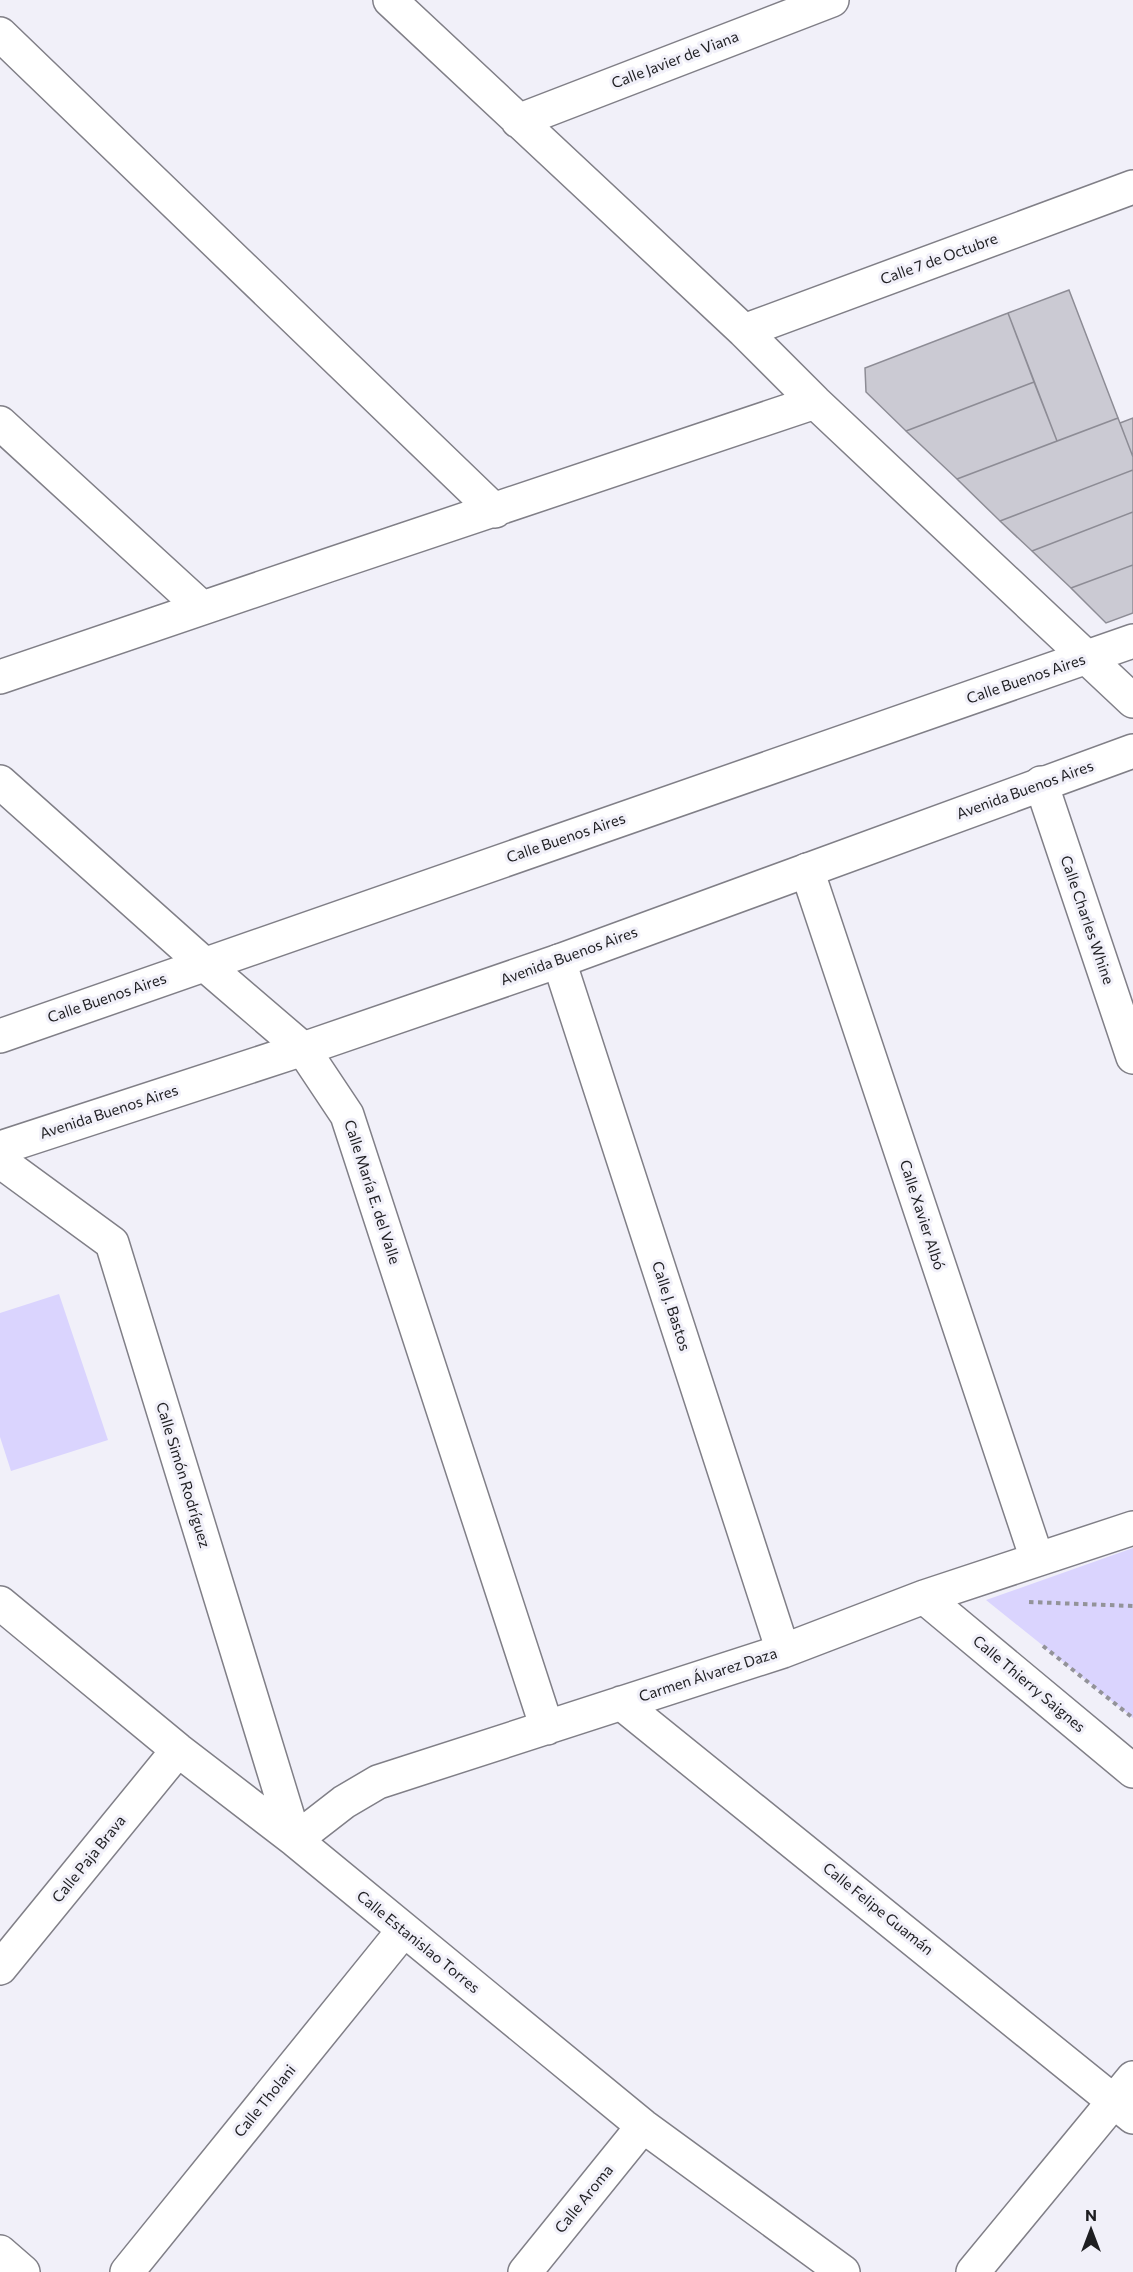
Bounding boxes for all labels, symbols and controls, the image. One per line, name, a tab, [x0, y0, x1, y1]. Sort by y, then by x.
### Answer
street label: Calle Javier de Viana	[609, 27, 741, 92]
street label: Calle 7 de Octubre	[878, 228, 1000, 288]
street label: Calle Buenos Aires	[964, 649, 1088, 707]
street label: Avenida Buenos Aires	[954, 756, 1096, 822]
street label: Calle Buenos Aires	[504, 808, 628, 866]
street label: Calle Charles Whine	[1057, 853, 1118, 986]
street label: Avenida Buenos Aires	[498, 922, 640, 988]
street label: Calle Buenos Aires	[45, 968, 169, 1026]
street label: Avenida Buenos Aires	[37, 1080, 180, 1142]
street label: Calle María E. del Valle	[341, 1117, 405, 1266]
street label: Calle Xavier Albó	[897, 1157, 949, 1272]
street label: Calle J. Bastos	[649, 1259, 695, 1353]
street label: Calle Simón Rodríguez	[153, 1400, 215, 1550]
street label: Calle Thierry Saignes	[970, 1631, 1090, 1736]
street label: Carmen Álvarez Daza	[636, 1642, 779, 1705]
street label: Calle Paja Brava	[48, 1811, 129, 1906]
street label: Calle Felipe Guamán	[820, 1858, 937, 1958]
street label: Calle Estanislao Torres	[354, 1886, 484, 1996]
street label: Calle Tholani	[230, 2061, 299, 2140]
street label: Calle Aroma	[550, 2161, 616, 2236]
north arrow	[1061, 2200, 1121, 2260]
text: N	[1085, 2205, 1097, 2224]

